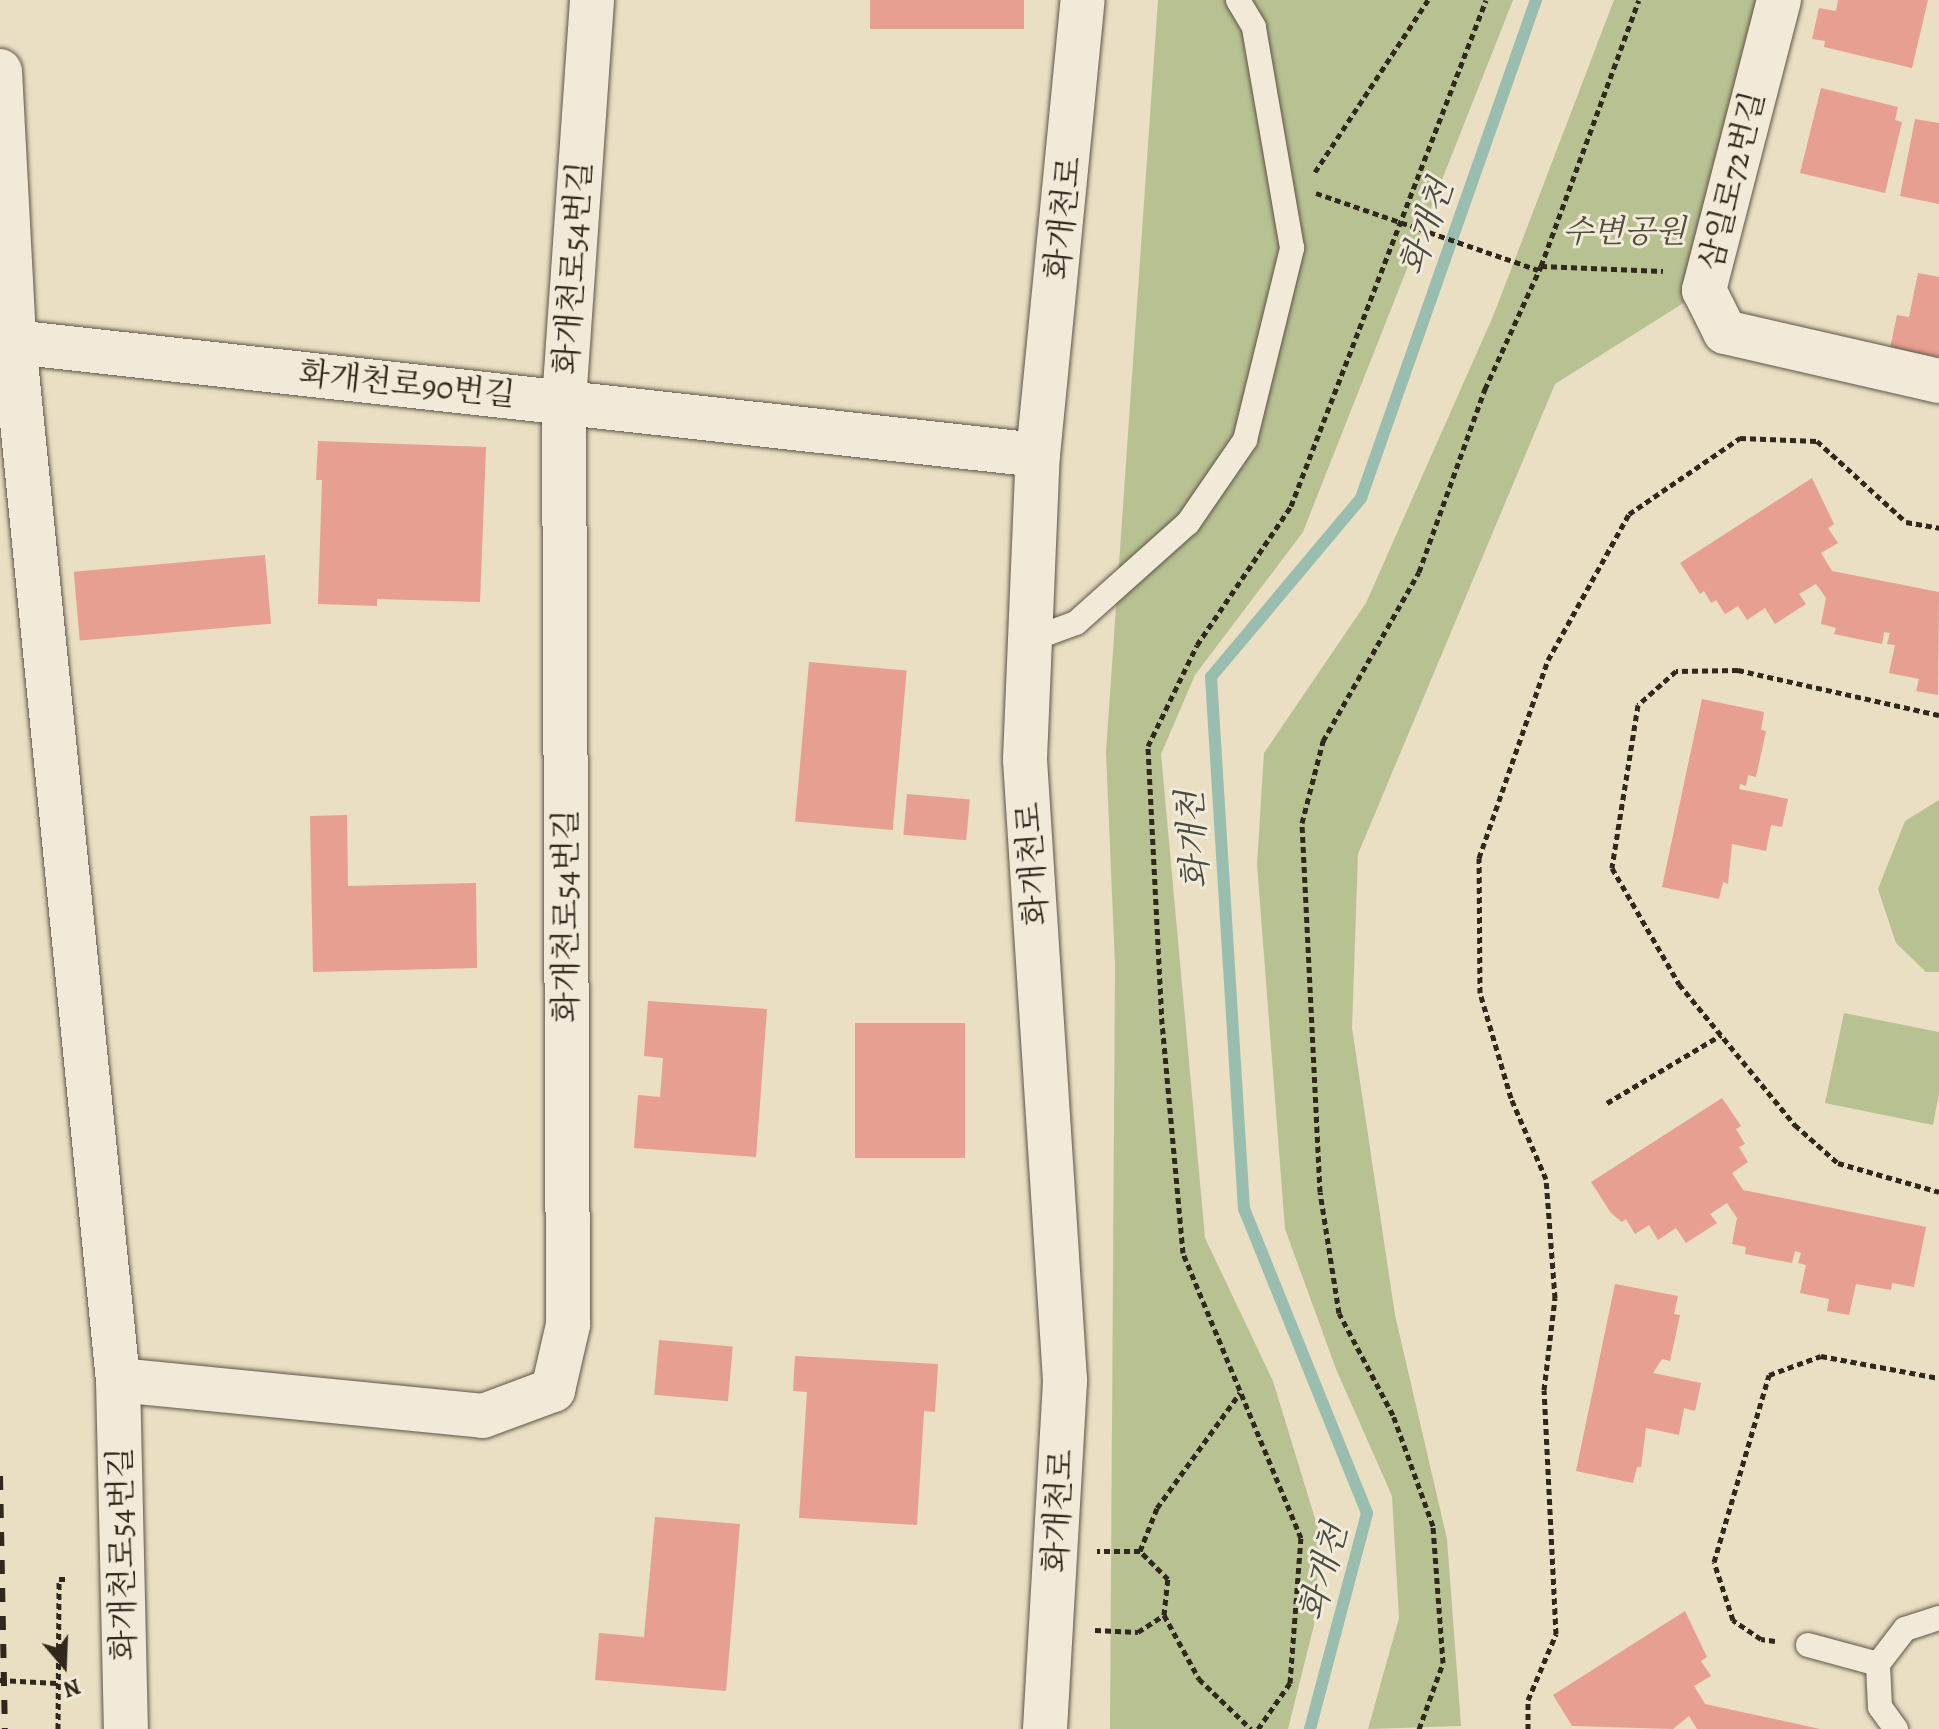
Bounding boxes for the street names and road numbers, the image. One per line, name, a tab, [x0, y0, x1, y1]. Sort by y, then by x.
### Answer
street label: 삼일로72번길	[1691, 87, 1773, 275]
street label: 화개천로	[1037, 155, 1089, 281]
street label: 화개천로54번길	[546, 160, 600, 376]
street label: 화개천로90번길	[297, 354, 517, 414]
street label: 화개천로	[1009, 801, 1055, 927]
street label: 화개천로54번길	[547, 809, 585, 1023]
street label: 화개천로54번길	[101, 1447, 143, 1661]
street label: 화개천로	[1036, 1448, 1080, 1574]

